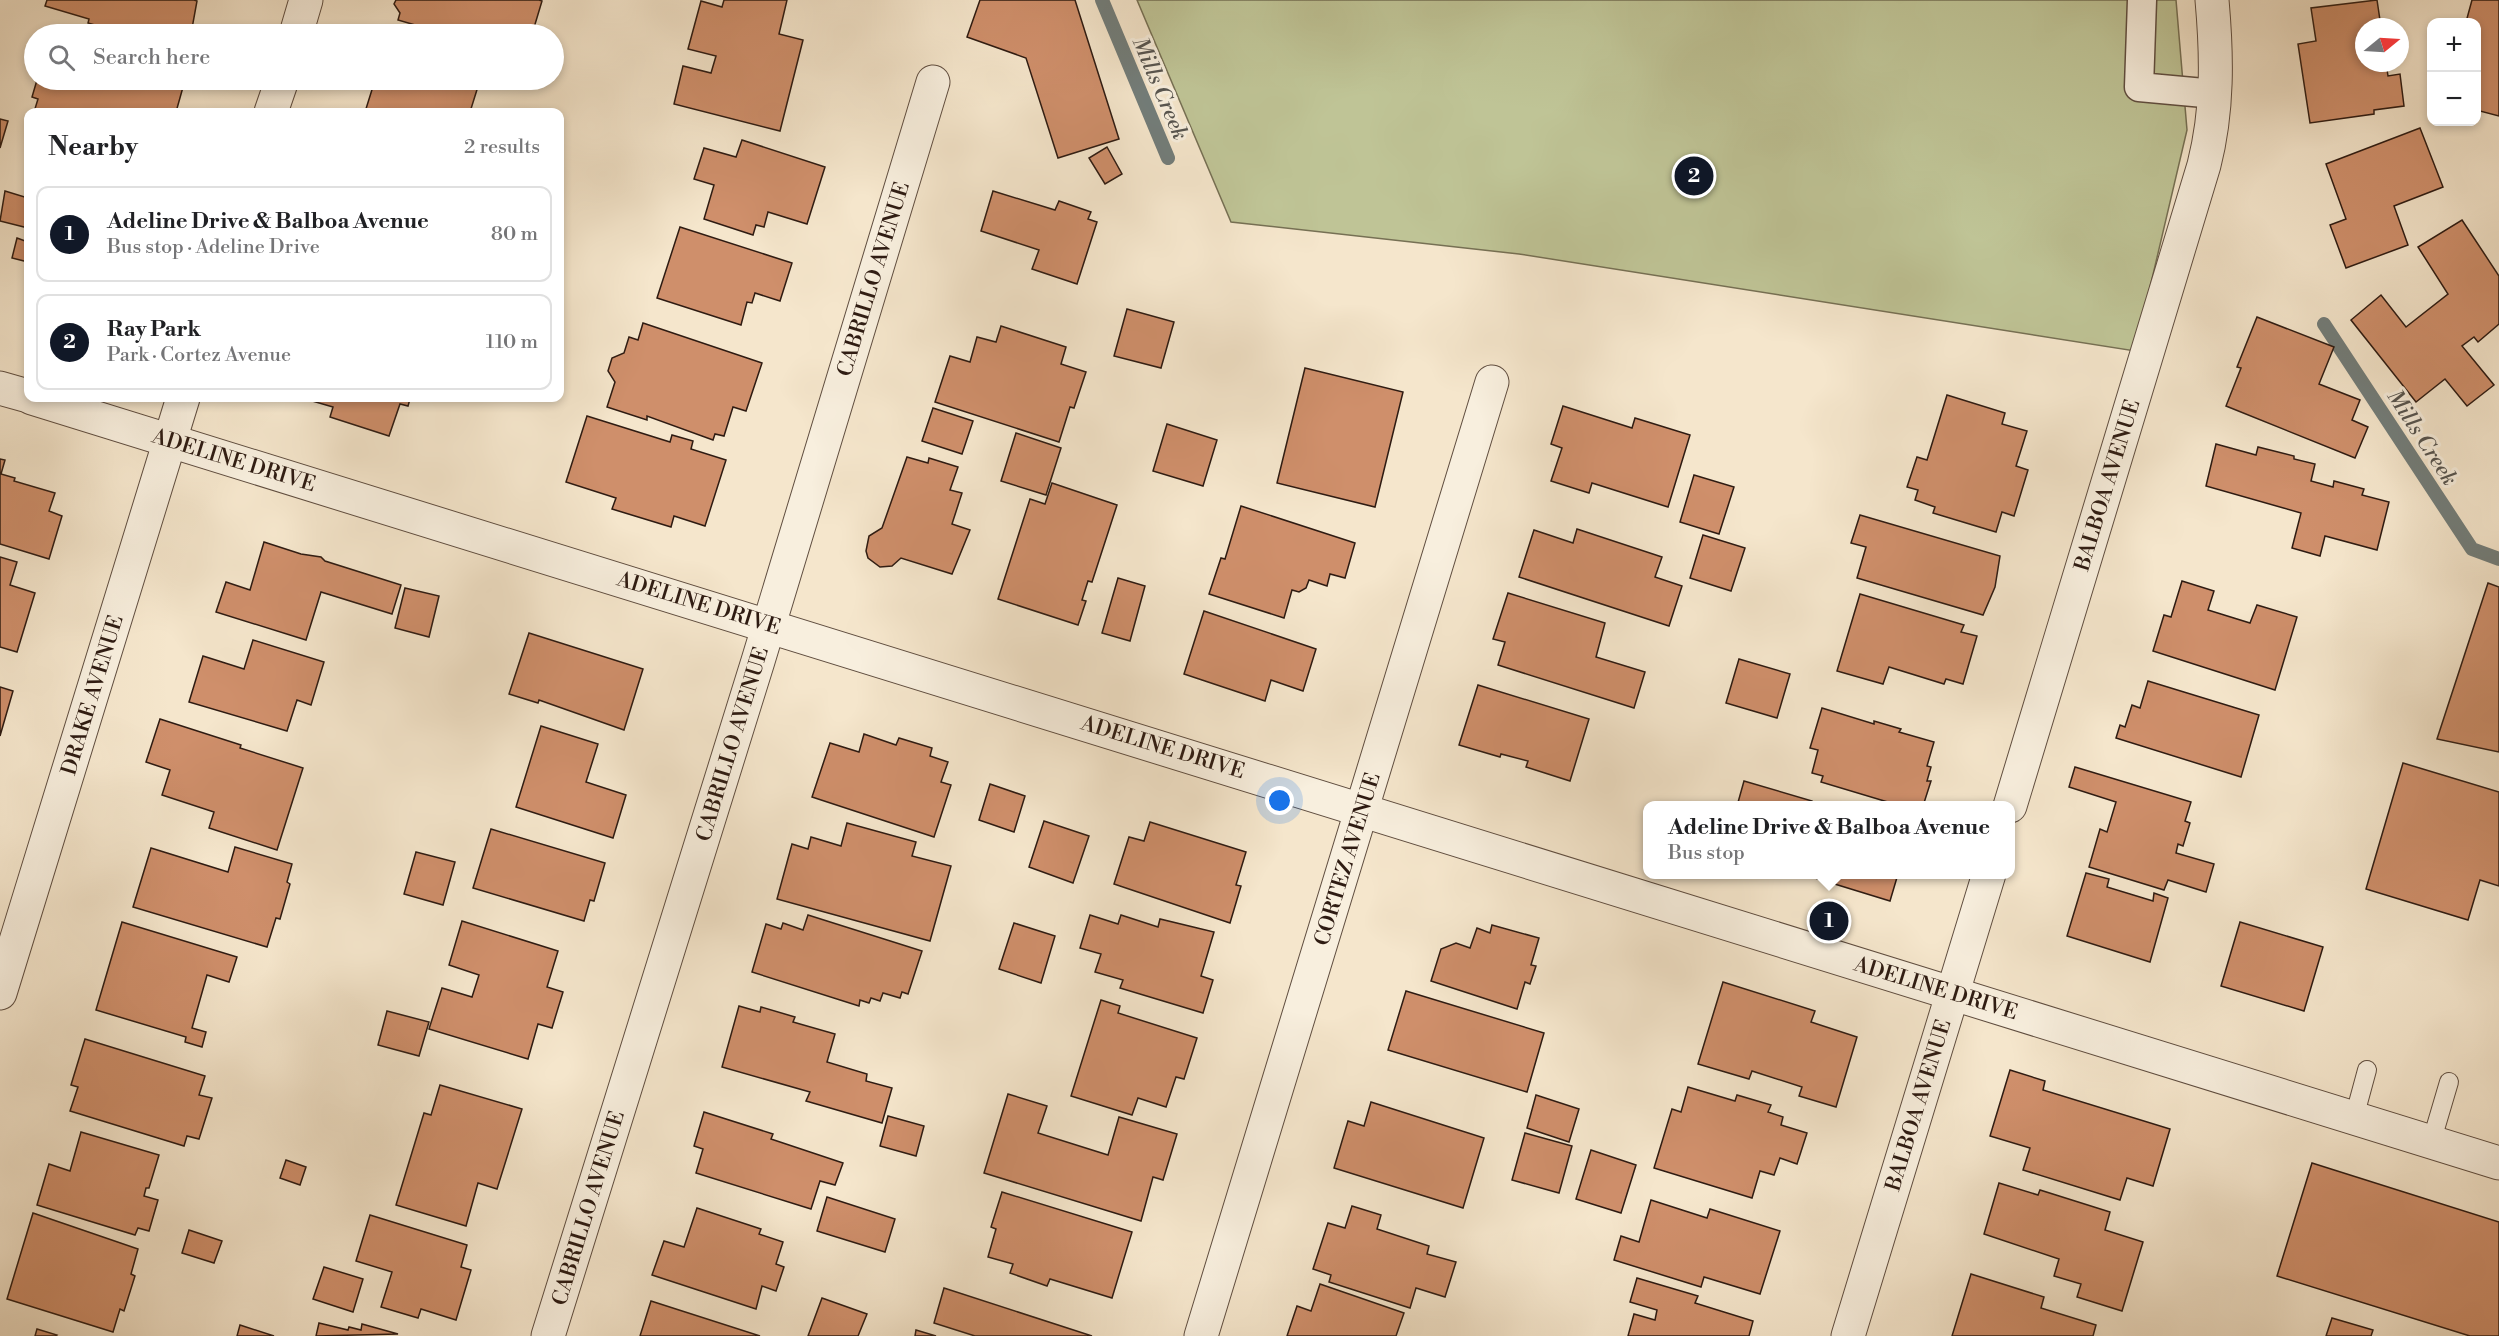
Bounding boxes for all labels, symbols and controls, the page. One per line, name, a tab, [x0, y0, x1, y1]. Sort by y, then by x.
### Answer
north arrow	[2355, 18, 2409, 72]
map controls	[2427, 18, 2481, 126]
button: +	[2427, 18, 2481, 72]
search box	[24, 24, 564, 90]
water label: Mills Creek	[1126, 33, 1193, 144]
icon: search	[45, 41, 78, 74]
text: Search here	[93, 44, 210, 71]
button: −	[2427, 72, 2481, 126]
text: Nearby	[48, 131, 138, 163]
text: 2 results	[464, 135, 540, 160]
pin: 2	[1674, 154, 1714, 198]
street label: CABRILLO AVENUE	[832, 179, 916, 380]
text: Adeline Drive & Balboa Avenue	[107, 208, 429, 235]
text: 1	[65, 222, 74, 247]
text: 80 m	[491, 222, 538, 247]
text: Bus stop · Adeline Drive	[107, 235, 320, 260]
text: Ray Park	[107, 316, 201, 343]
text: 2	[63, 330, 76, 355]
text: 110 m	[486, 330, 538, 355]
text: Park · Cortez Avenue	[107, 343, 291, 368]
water label: Mills Creek	[2381, 385, 2463, 491]
street label: BALBOA AVENUE	[2069, 396, 2146, 575]
street label: ADELINE DRIVE	[148, 423, 319, 498]
street label: ADELINE DRIVE	[613, 566, 784, 641]
street label: DRAKE AVENUE	[56, 612, 130, 779]
street label: CABRILLO AVENUE	[691, 644, 775, 845]
street label: ADELINE DRIVE	[1077, 710, 1248, 785]
street label: CORTEZ AVENUE	[1309, 770, 1387, 949]
your location	[1265, 786, 1294, 815]
popup	[1643, 801, 2015, 879]
text: Adeline Drive & Balboa Avenue	[1668, 814, 1990, 841]
text: Bus stop	[1668, 841, 1745, 866]
pin: 1	[1810, 898, 1848, 944]
street label: ADELINE DRIVE	[1850, 951, 2021, 1026]
street label: BALBOA AVENUE	[1880, 1016, 1957, 1195]
street label: CABRILLO AVENUE	[547, 1108, 631, 1309]

